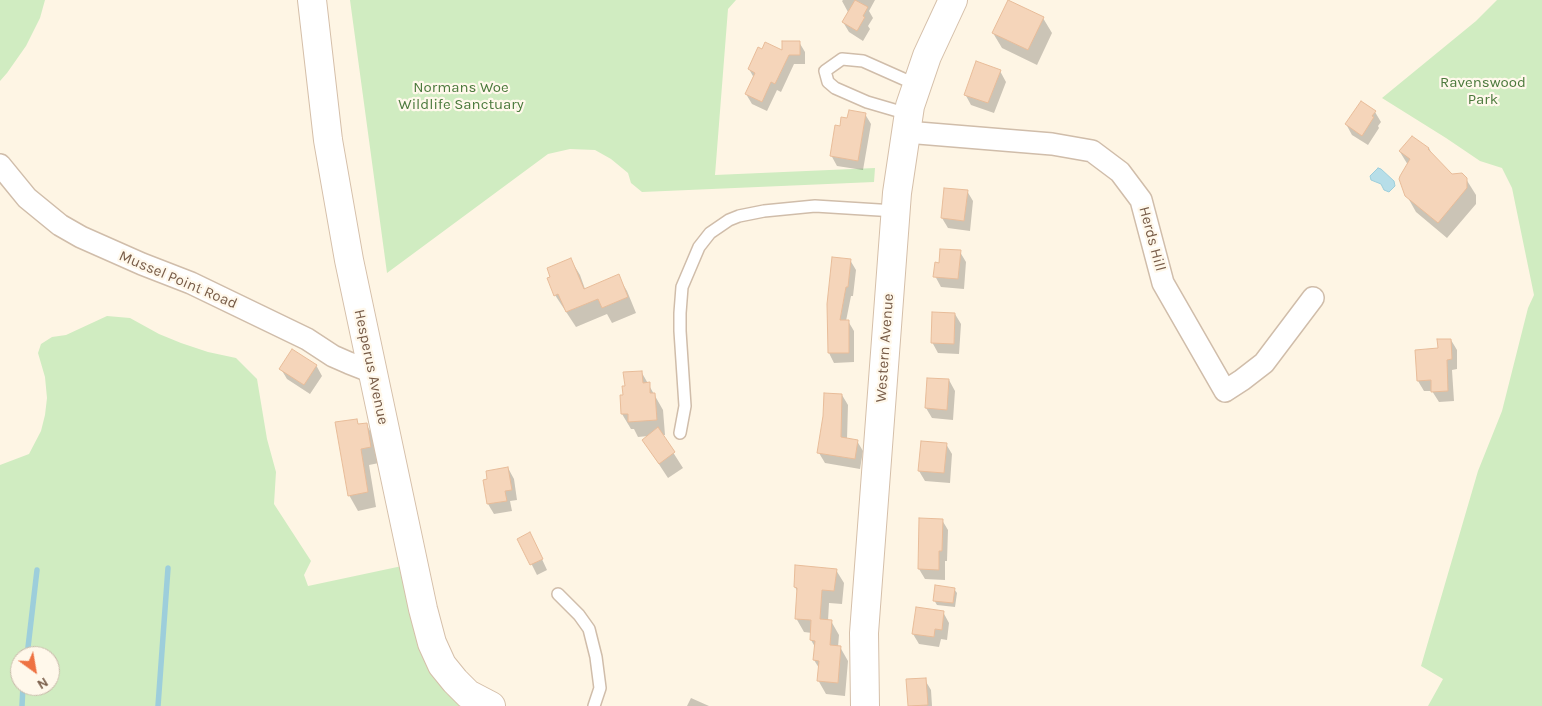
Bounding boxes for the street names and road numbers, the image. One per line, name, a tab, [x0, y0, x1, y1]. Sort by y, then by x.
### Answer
street label: Herds Hill	[1135, 205, 1169, 273]
street label: Mussel Point Road	[116, 247, 240, 313]
street label: Western Avenue	[872, 293, 898, 403]
street label: Hesperus Avenue	[350, 308, 392, 426]

